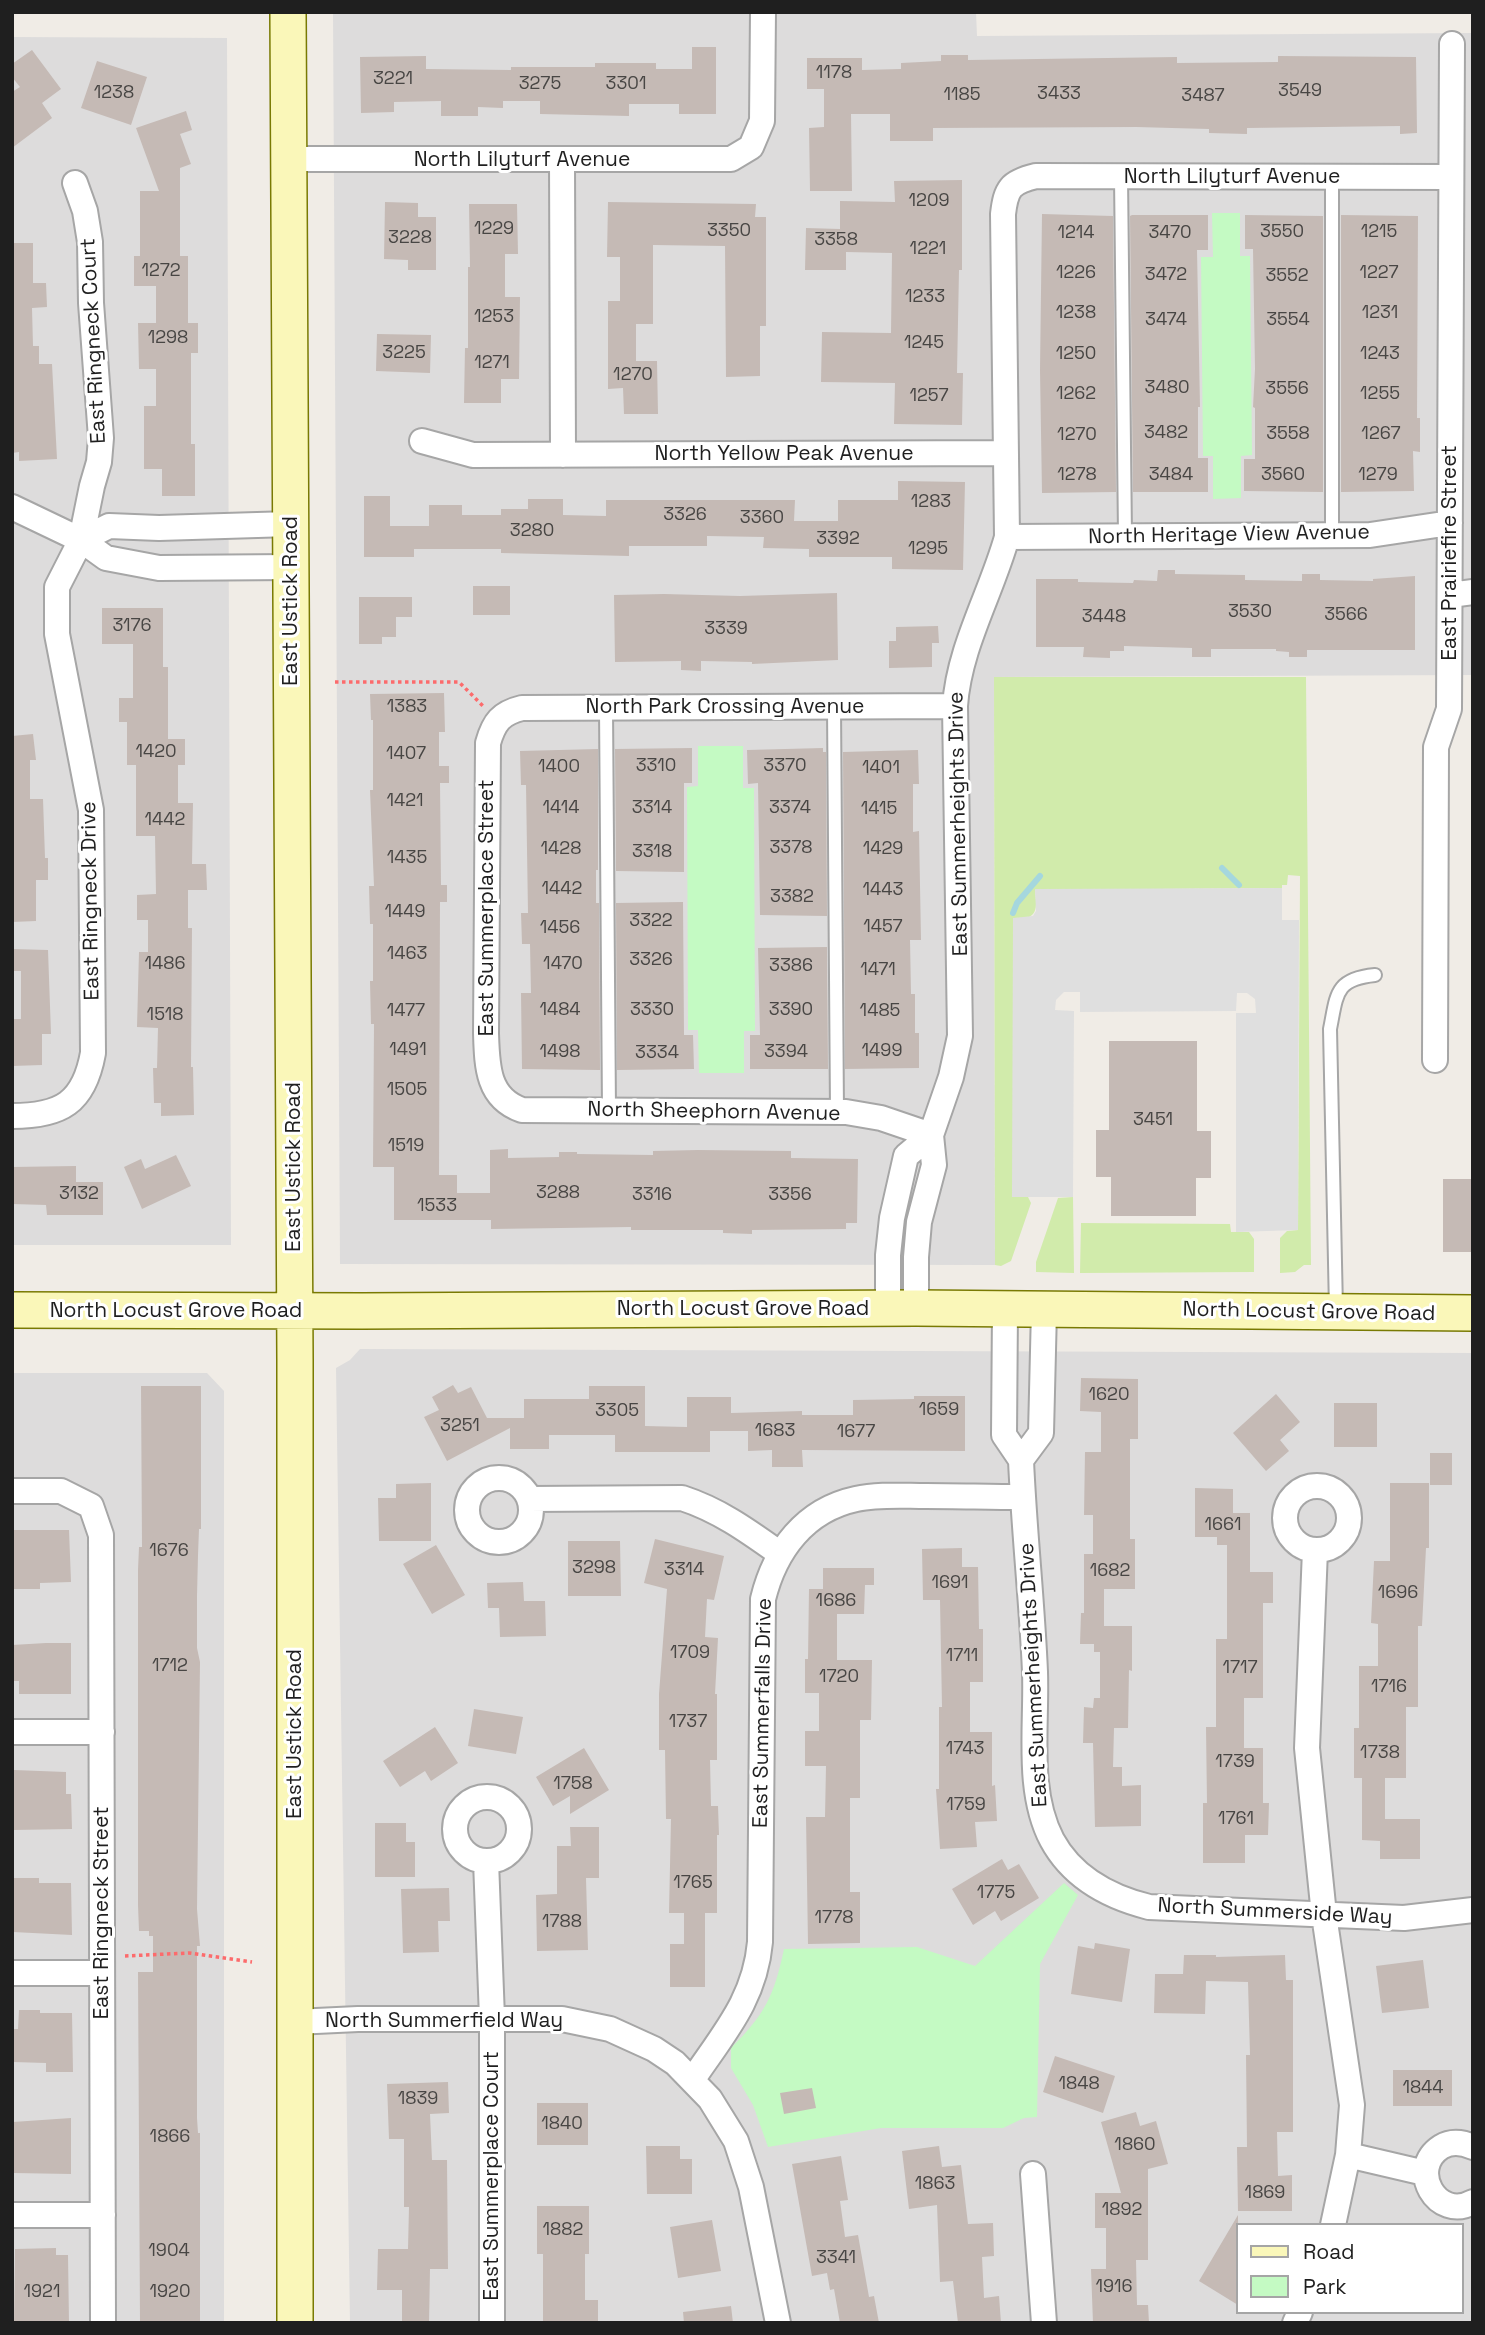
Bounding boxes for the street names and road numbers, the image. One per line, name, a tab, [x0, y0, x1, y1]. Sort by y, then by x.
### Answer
street label: North Lilyturf Avenue	[414, 147, 630, 173]
street label: North Lilyturf Avenue	[1124, 164, 1340, 190]
street label: East Ringneck Court	[76, 238, 112, 444]
street label: North Yellow Peak Avenue	[654, 441, 914, 467]
street label: East Prairiefire Street	[1437, 445, 1463, 661]
street label: East Ustick Road	[278, 516, 304, 686]
street label: North Heritage View Avenue	[1088, 520, 1370, 550]
street label: East Summerheights Drive	[944, 691, 974, 957]
street label: North Park Crossing Avenue	[585, 694, 865, 720]
street label: East Summerplace Street	[474, 780, 500, 1036]
street label: East Ringneck Drive	[77, 801, 105, 1001]
street label: East Ustick Road	[281, 1082, 307, 1252]
street label: North Sheephorn Avenue	[587, 1097, 841, 1127]
street label: North Locust Grove Road	[617, 1296, 869, 1322]
street label: North Locust Grove Road	[1182, 1297, 1436, 1327]
street label: North Locust Grove Road	[50, 1298, 302, 1324]
street label: East Summerheights Drive	[1014, 1542, 1054, 1808]
street label: East Summerfalls Drive	[748, 1598, 778, 1828]
street label: East Ustick Road	[282, 1649, 308, 1819]
street label: East Ringneck Street	[89, 1806, 115, 2020]
street label: North Summerside Way	[1157, 1893, 1393, 1931]
street label: North Summerfield Way	[325, 2008, 563, 2034]
street label: East Summerplace Court	[479, 2051, 505, 2301]

